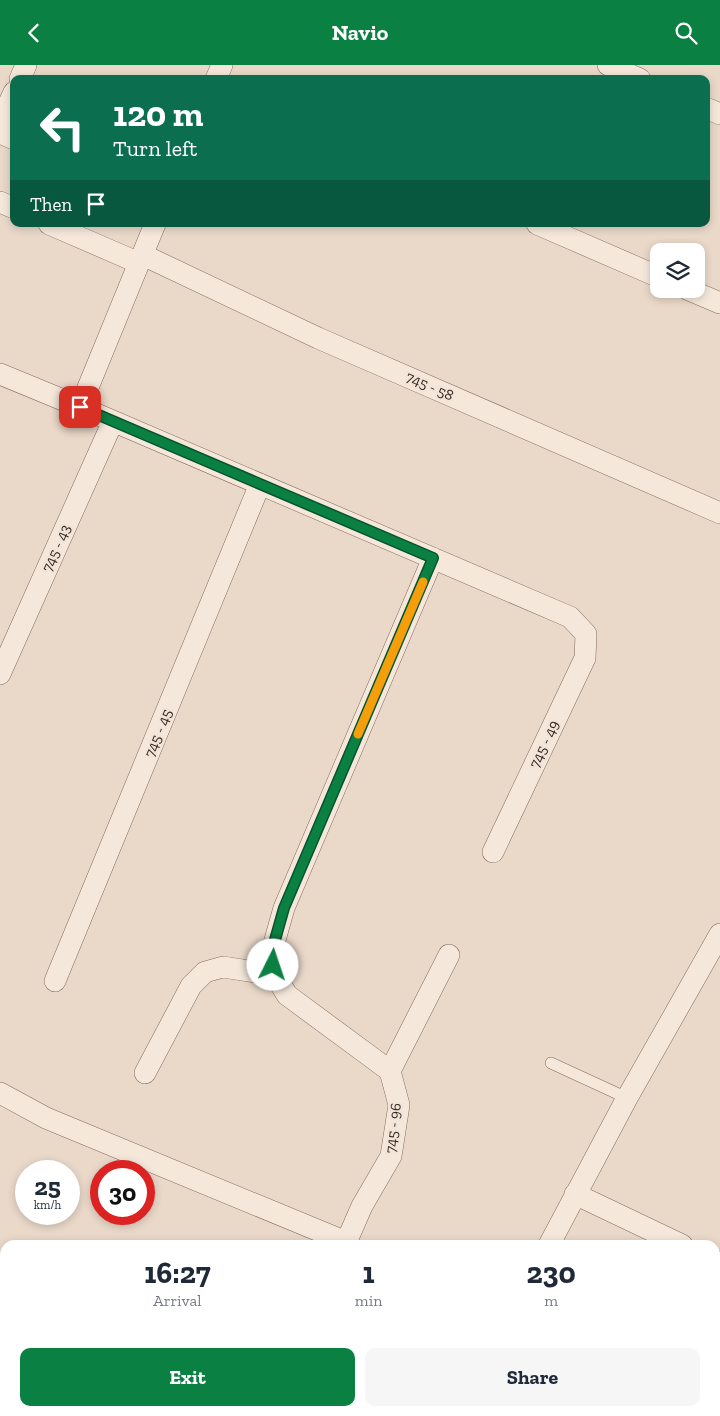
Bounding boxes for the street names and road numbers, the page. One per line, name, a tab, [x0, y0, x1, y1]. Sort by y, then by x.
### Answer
street label: 745 - 58	[403, 368, 457, 404]
street label: 745 - 43	[38, 522, 74, 574]
street label: 745 - 45	[140, 706, 176, 760]
street label: 745 - 49	[525, 717, 563, 771]
street label: 745 - 96	[381, 1102, 405, 1154]

